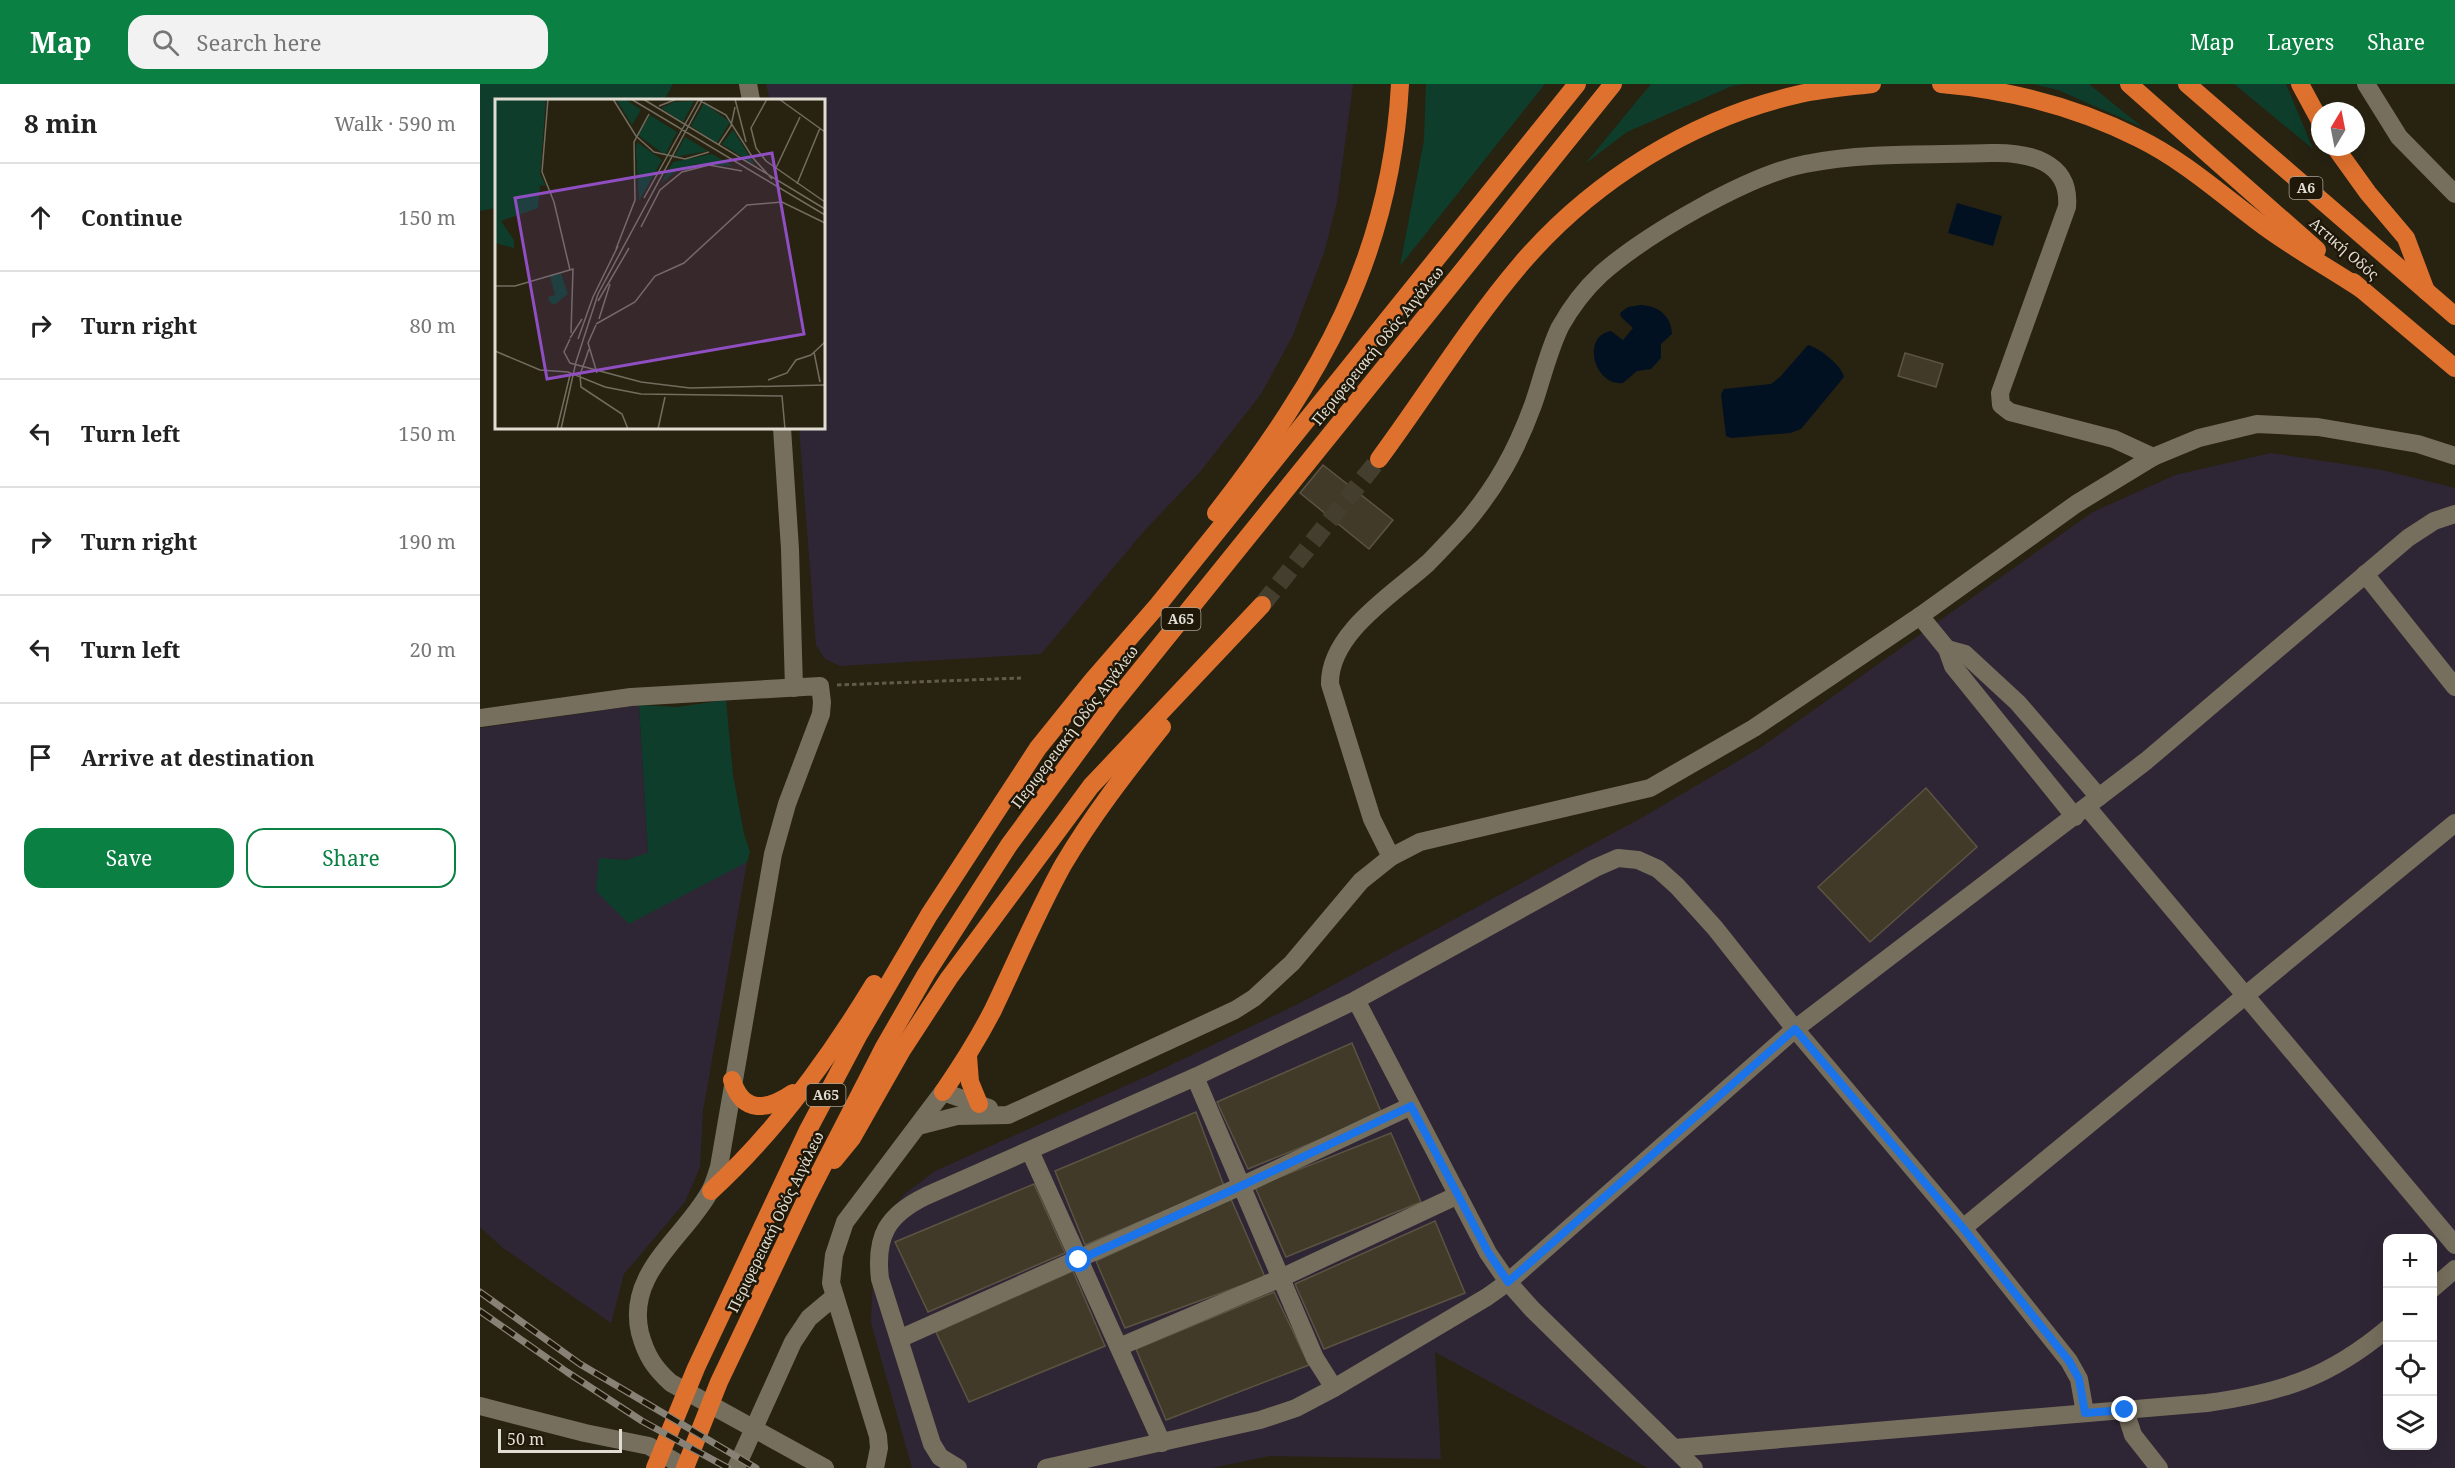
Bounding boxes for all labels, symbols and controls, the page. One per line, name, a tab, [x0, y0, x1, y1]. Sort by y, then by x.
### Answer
search box	[128, 15, 548, 69]
text: Map	[30, 23, 92, 61]
icon: search	[149, 26, 182, 59]
text: Search here	[197, 27, 321, 57]
text: Map	[2190, 28, 2234, 56]
text: Layers	[2267, 28, 2334, 56]
text: Share	[2367, 28, 2425, 56]
inset map	[495, 99, 825, 429]
north arrow	[2311, 102, 2365, 156]
text: 8 min	[24, 105, 98, 141]
text: Walk · 590 m	[334, 110, 456, 137]
road number: Α6	[2290, 177, 2322, 199]
icon: ahead	[24, 201, 57, 234]
text: Continue	[81, 202, 183, 232]
text: 150 m	[398, 204, 456, 231]
street label: Αττική Οδός	[2306, 213, 2383, 284]
street label: Περιφερειακή Οδός Αιγάλεω	[1307, 262, 1448, 429]
icon: right	[24, 309, 57, 342]
text: Turn right	[81, 310, 197, 340]
text: 80 m	[410, 312, 456, 339]
icon: left	[24, 417, 57, 450]
text: Turn left	[81, 418, 180, 448]
text: 150 m	[398, 420, 456, 447]
icon: right	[24, 525, 57, 558]
text: Turn right	[81, 526, 197, 556]
text: 190 m	[398, 528, 456, 555]
road number: Α65	[1162, 608, 1200, 630]
icon: left	[24, 633, 57, 666]
text: Turn left	[81, 634, 180, 664]
text: 20 m	[410, 636, 456, 663]
street label: Περιφερειακή Οδός Αιγάλεω	[1006, 641, 1142, 812]
icon: arrive	[24, 741, 57, 774]
text: Arrive at destination	[81, 742, 315, 772]
button: Save	[24, 828, 234, 888]
button: Share	[246, 828, 456, 888]
road number: Α65	[806, 1084, 846, 1106]
street label: Περιφερειακή Οδός Αιγάλεω	[722, 1128, 828, 1316]
map controls	[2383, 1234, 2437, 1450]
button: +	[2383, 1234, 2437, 1288]
route start	[1065, 1246, 1091, 1272]
button: −	[2383, 1288, 2437, 1342]
button: locate	[2383, 1342, 2437, 1396]
route end	[2111, 1396, 2137, 1422]
button: layers	[2383, 1396, 2437, 1450]
scale bar	[498, 1426, 622, 1454]
text: 50 m	[507, 1428, 544, 1450]

